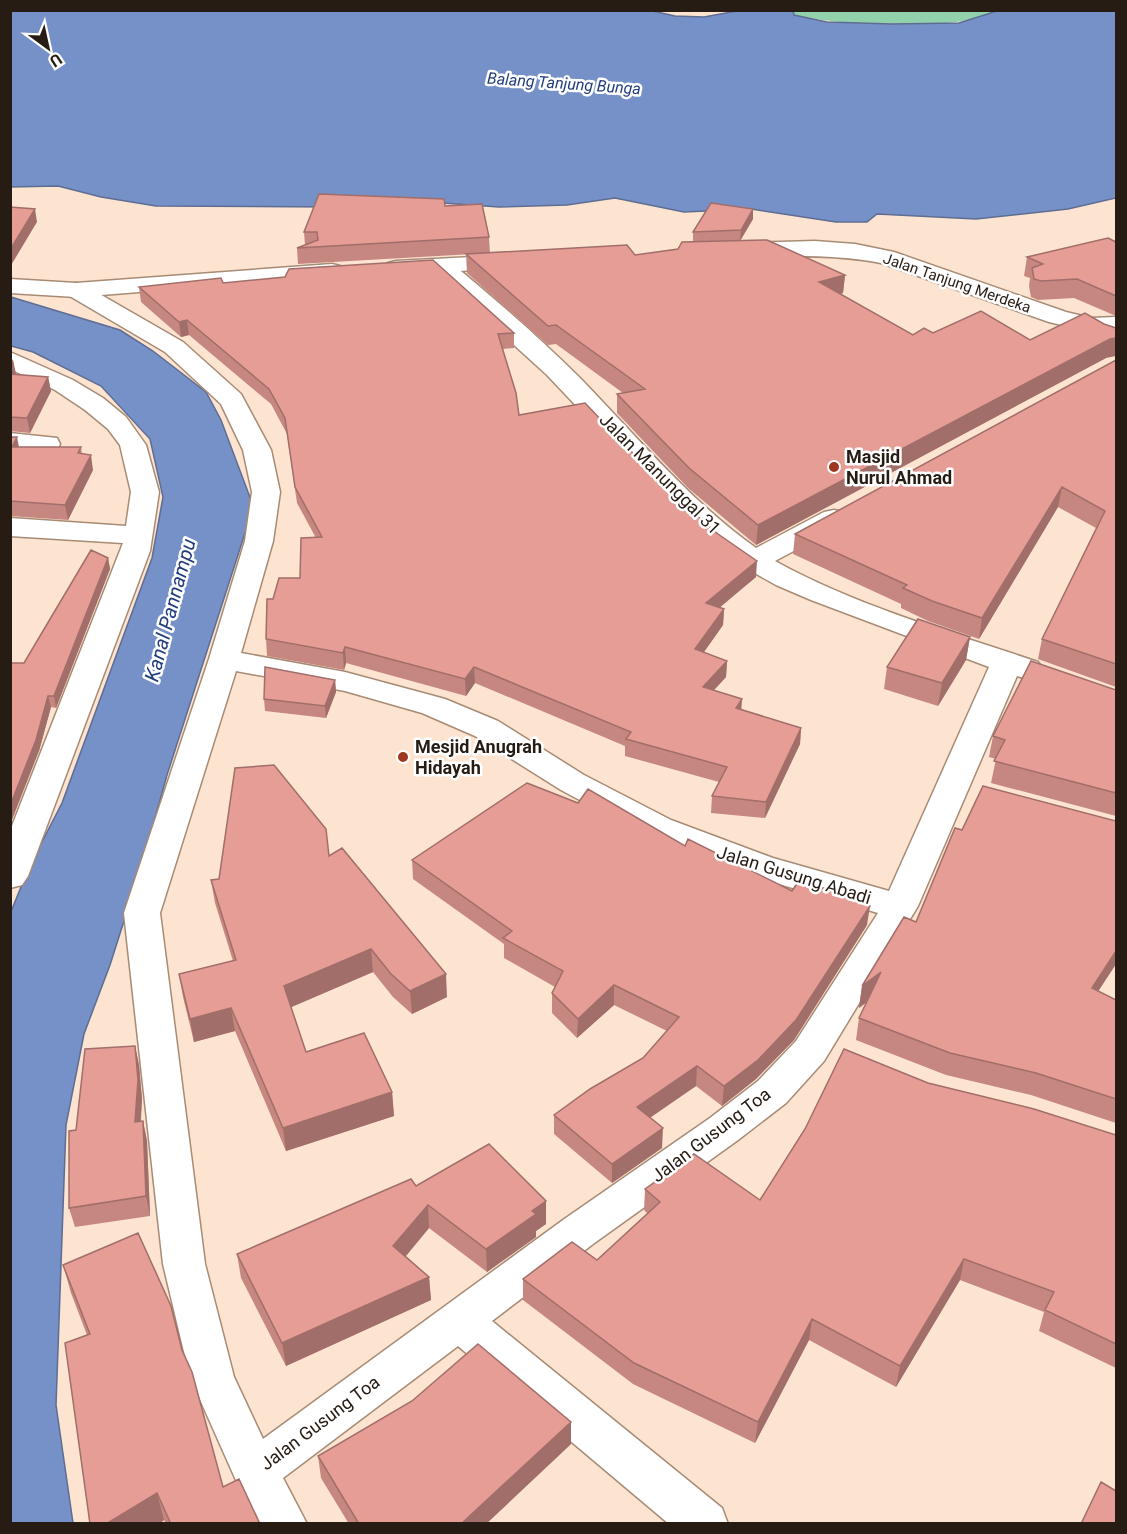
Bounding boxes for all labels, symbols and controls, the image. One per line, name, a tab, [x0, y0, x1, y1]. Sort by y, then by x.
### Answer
north arrow	[18, 18, 78, 78]
text: U	[46, 49, 65, 71]
water label: Balang Tanjung Bunga	[486, 69, 641, 98]
street label: Jalan Tanjung Merdeka	[881, 249, 1033, 317]
street label: Jalan Manunggal 31	[595, 409, 725, 539]
place label: Masjid Nurul Ahmad	[846, 446, 952, 488]
marker: Masjid Nurul Ahmad	[827, 460, 841, 474]
water label: Kanal Pannampu	[139, 536, 201, 684]
place label: Mesjid Anugrah Hidayah	[415, 736, 542, 778]
marker: Mesjid Anugrah Hidayah	[396, 750, 410, 764]
street label: Jalan Gusung Abadi	[714, 841, 874, 908]
street label: Jalan Gusung Toa	[647, 1083, 774, 1186]
street label: Jalan Gusung Toa	[256, 1371, 383, 1474]

